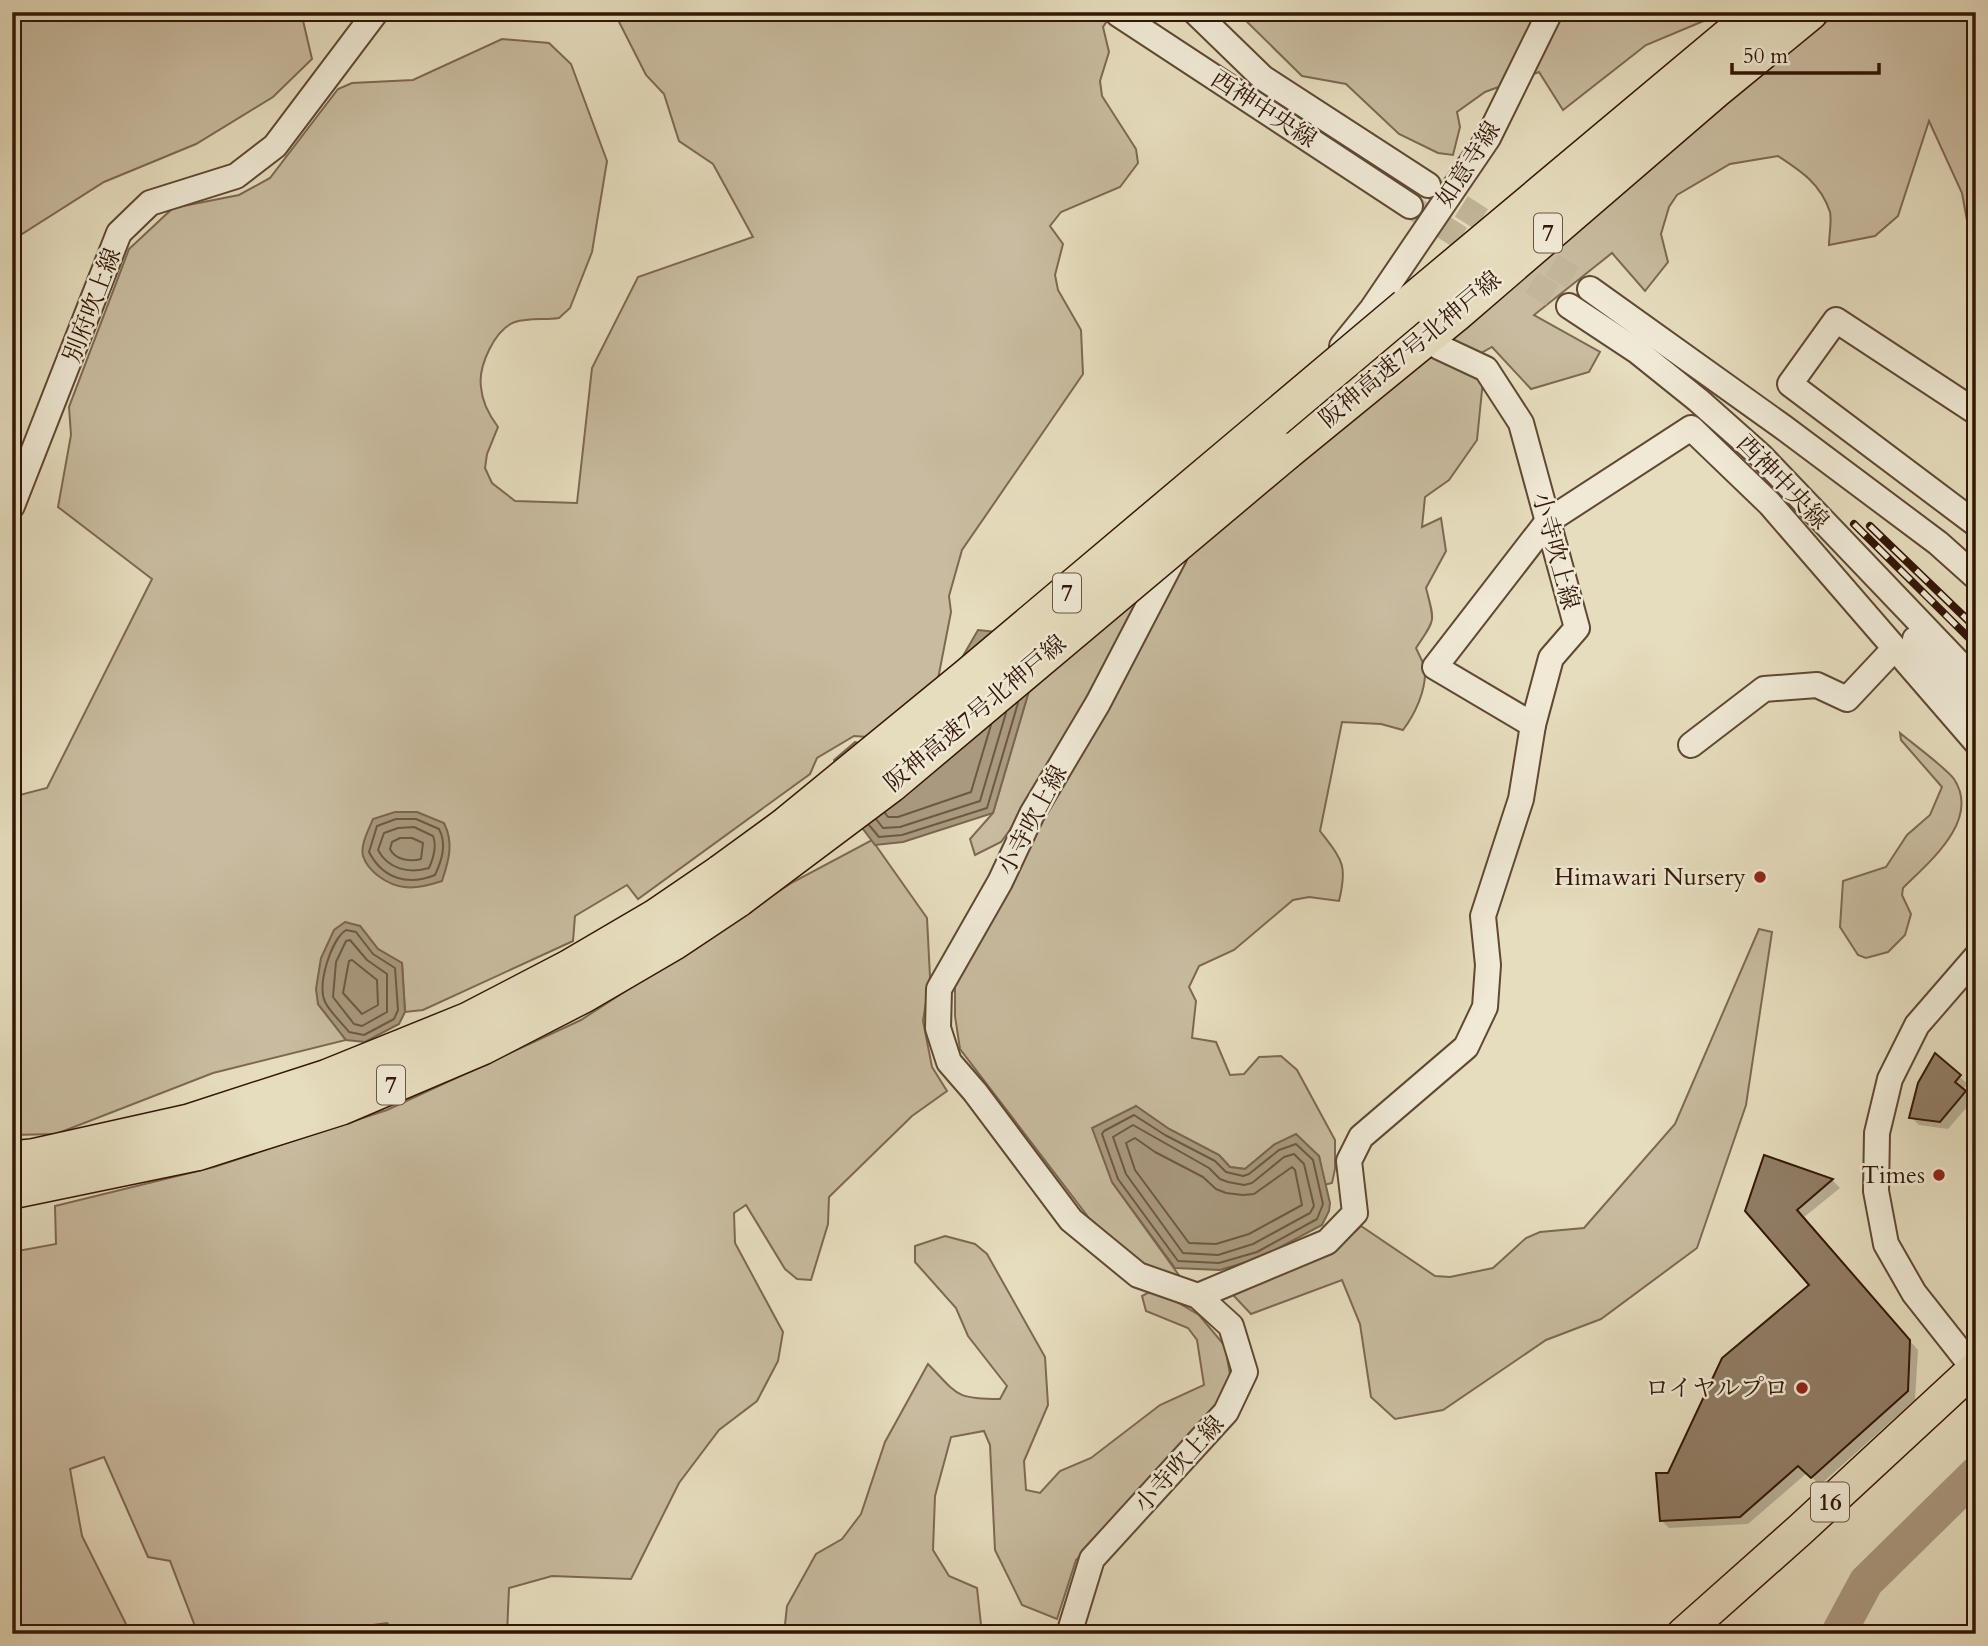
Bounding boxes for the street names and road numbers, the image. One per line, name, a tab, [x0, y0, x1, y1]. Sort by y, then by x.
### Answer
street label: 西神中央線	[1204, 63, 1323, 156]
street label: 如意寺線	[1428, 115, 1508, 214]
road number: 7	[1534, 214, 1562, 252]
street label: 別府吹上線	[56, 243, 129, 367]
street label: 阪神高速7号北神戸線	[1312, 263, 1508, 435]
street label: 西神中央線	[1729, 428, 1836, 537]
street label: 小寺吹上線	[1524, 489, 1587, 613]
road number: 7	[1053, 573, 1081, 612]
street label: 阪神高速7号北神戸線	[877, 627, 1073, 799]
street label: 小寺吹上線	[990, 760, 1075, 881]
road number: 7	[377, 1066, 405, 1104]
street label: 小寺吹上線	[1127, 1409, 1232, 1520]
road number: 16	[1811, 1483, 1849, 1522]

